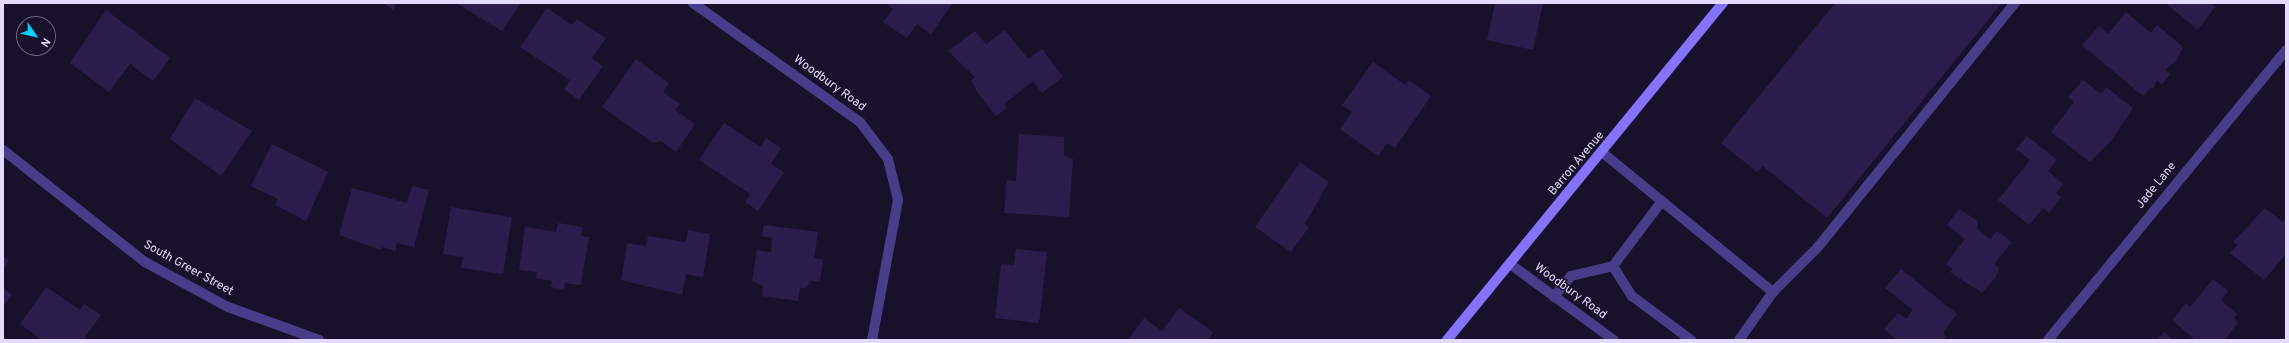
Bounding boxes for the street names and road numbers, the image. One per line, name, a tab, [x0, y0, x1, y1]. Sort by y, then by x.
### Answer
street label: Woodbury Road	[790, 53, 868, 115]
street label: Barron Avenue	[1546, 129, 1608, 199]
street label: Jade Lane	[2134, 160, 2180, 212]
street label: South Greer Street	[140, 238, 236, 300]
street label: Woodbury Road	[1531, 261, 1609, 323]

